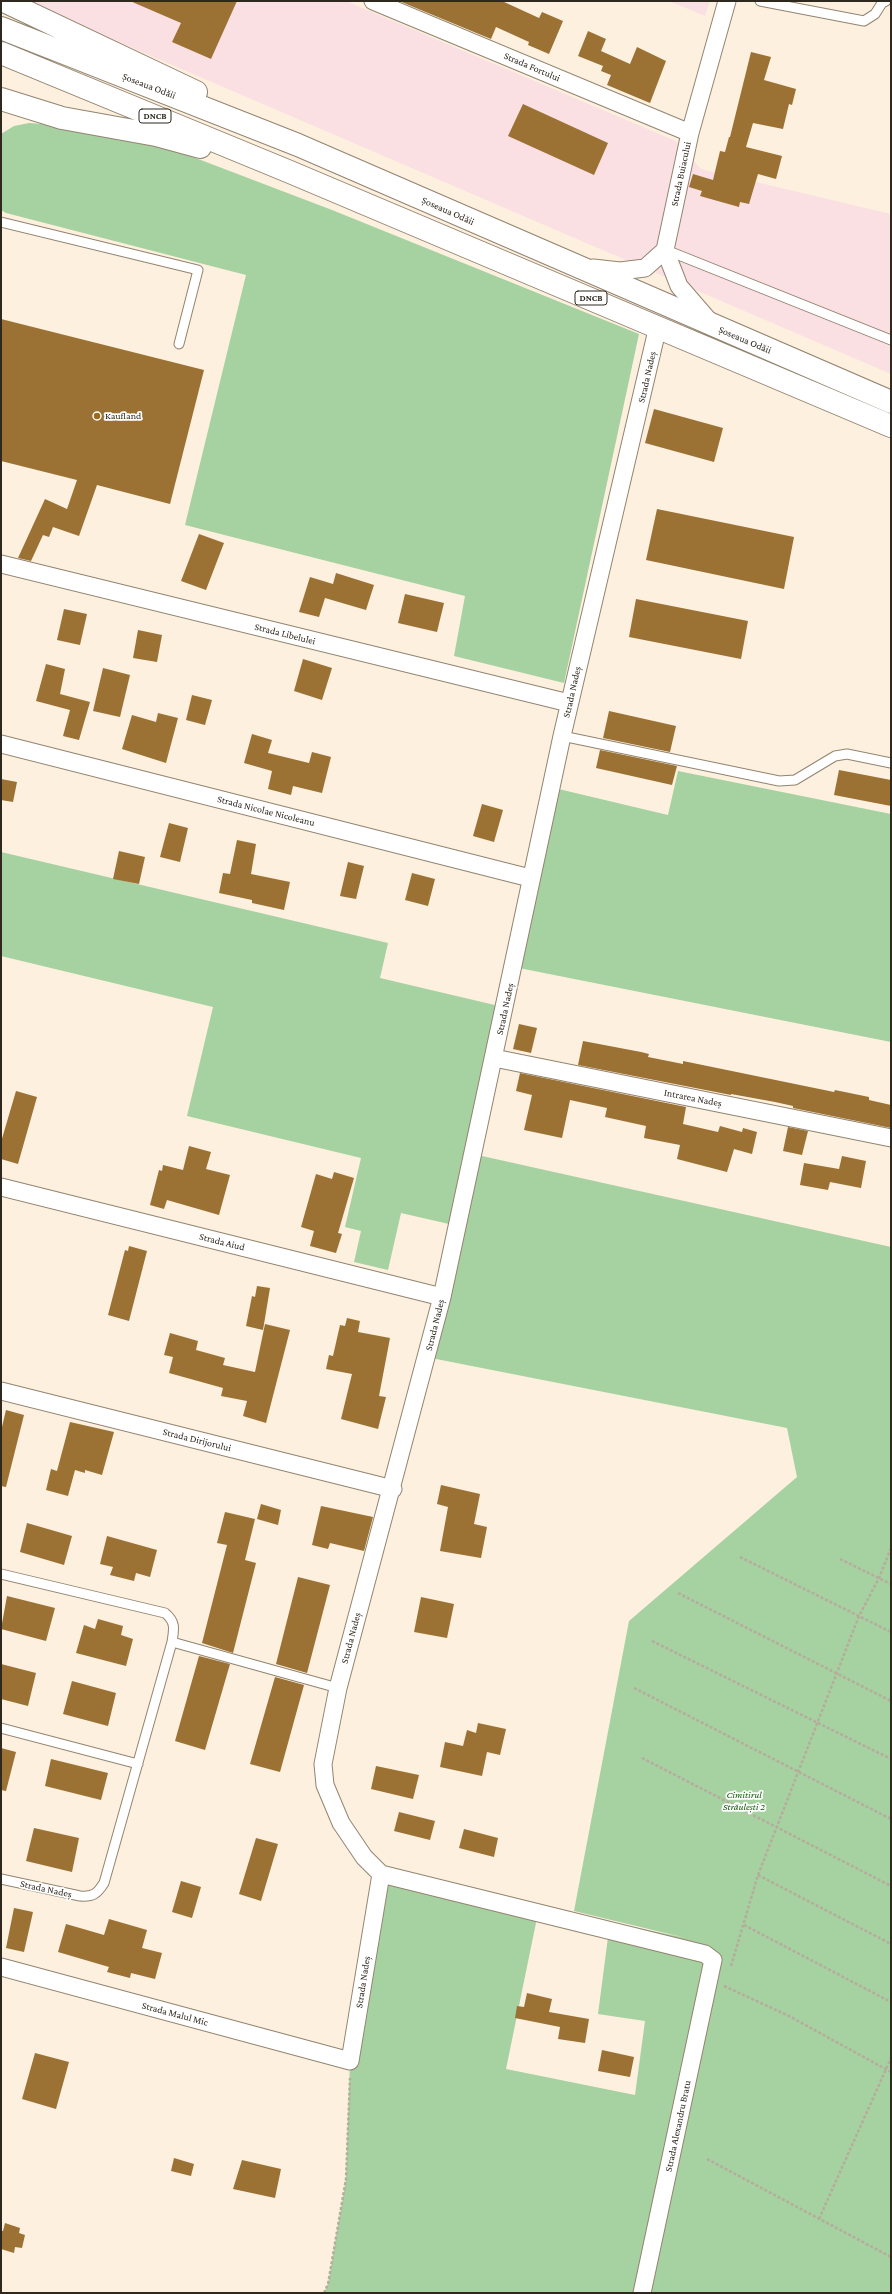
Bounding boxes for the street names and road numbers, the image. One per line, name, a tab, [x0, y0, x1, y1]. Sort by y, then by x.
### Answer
street label: Strada Fortului	[502, 50, 562, 84]
street label: Șoseaua Odăii	[121, 70, 177, 102]
road number: DNCB	[139, 109, 171, 123]
street label: Strada Buiacului	[668, 141, 694, 207]
street label: Șoseaua Odăii	[420, 194, 476, 228]
road number: DNCB	[575, 291, 607, 305]
street label: Șoseaua Odăii	[717, 323, 773, 357]
street label: Strada Nadeș	[635, 350, 659, 404]
street label: Strada Libelulei	[253, 621, 317, 647]
street label: Strada Nadeș	[560, 665, 584, 719]
street label: Strada Nicolae Nicoleanu	[216, 793, 316, 829]
street label: Strada Nadeș	[494, 982, 516, 1036]
street label: Intrarea Nadeș	[663, 1087, 723, 1109]
street label: Strada Aiud	[198, 1231, 246, 1253]
street label: Strada Nadeș	[423, 1298, 447, 1352]
street label: Strada Dirijorului	[162, 1426, 232, 1454]
street label: Strada Nadeș	[338, 1611, 364, 1665]
street label: Strada Nadeș	[19, 1878, 73, 1900]
street label: Strada Nadeș	[353, 1955, 373, 2009]
street label: Strada Malul Mic	[141, 1999, 209, 2029]
street label: Strada Alexandru Bratu	[662, 2079, 694, 2173]

